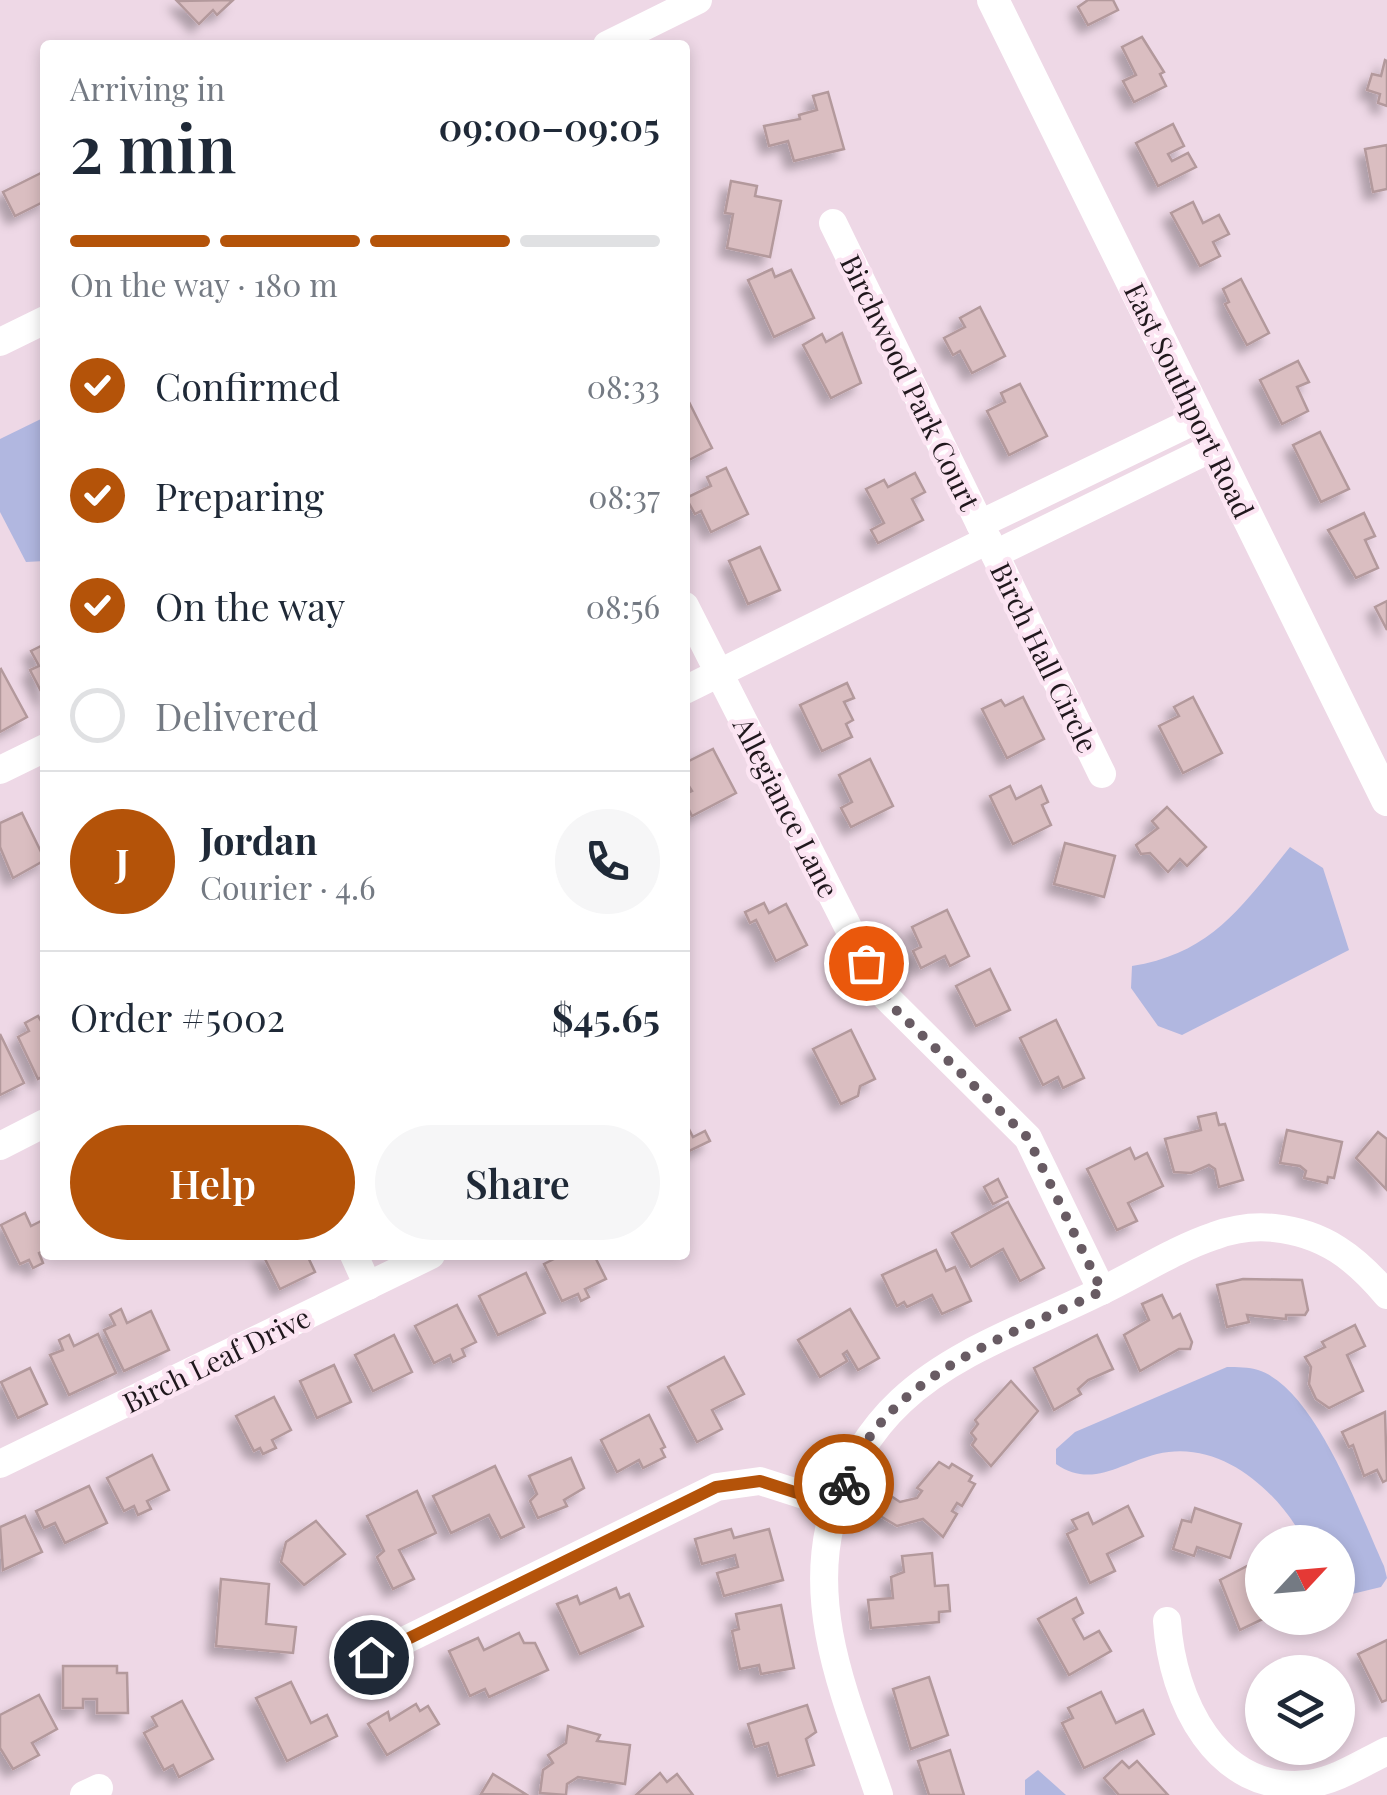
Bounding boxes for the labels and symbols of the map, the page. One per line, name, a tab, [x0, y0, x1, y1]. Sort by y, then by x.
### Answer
street label: Birchwood Park Court	[833, 248, 989, 517]
street label: East Southport Road	[1117, 276, 1263, 524]
street label: Birch Hall Circle	[983, 556, 1107, 758]
street label: Allegiance Lane	[725, 710, 848, 903]
pin	[824, 921, 909, 1006]
street label: Birch Leaf Drive	[116, 1298, 316, 1420]
courier	[794, 1434, 894, 1534]
north arrow	[1245, 1525, 1355, 1635]
pin	[329, 1615, 414, 1700]

